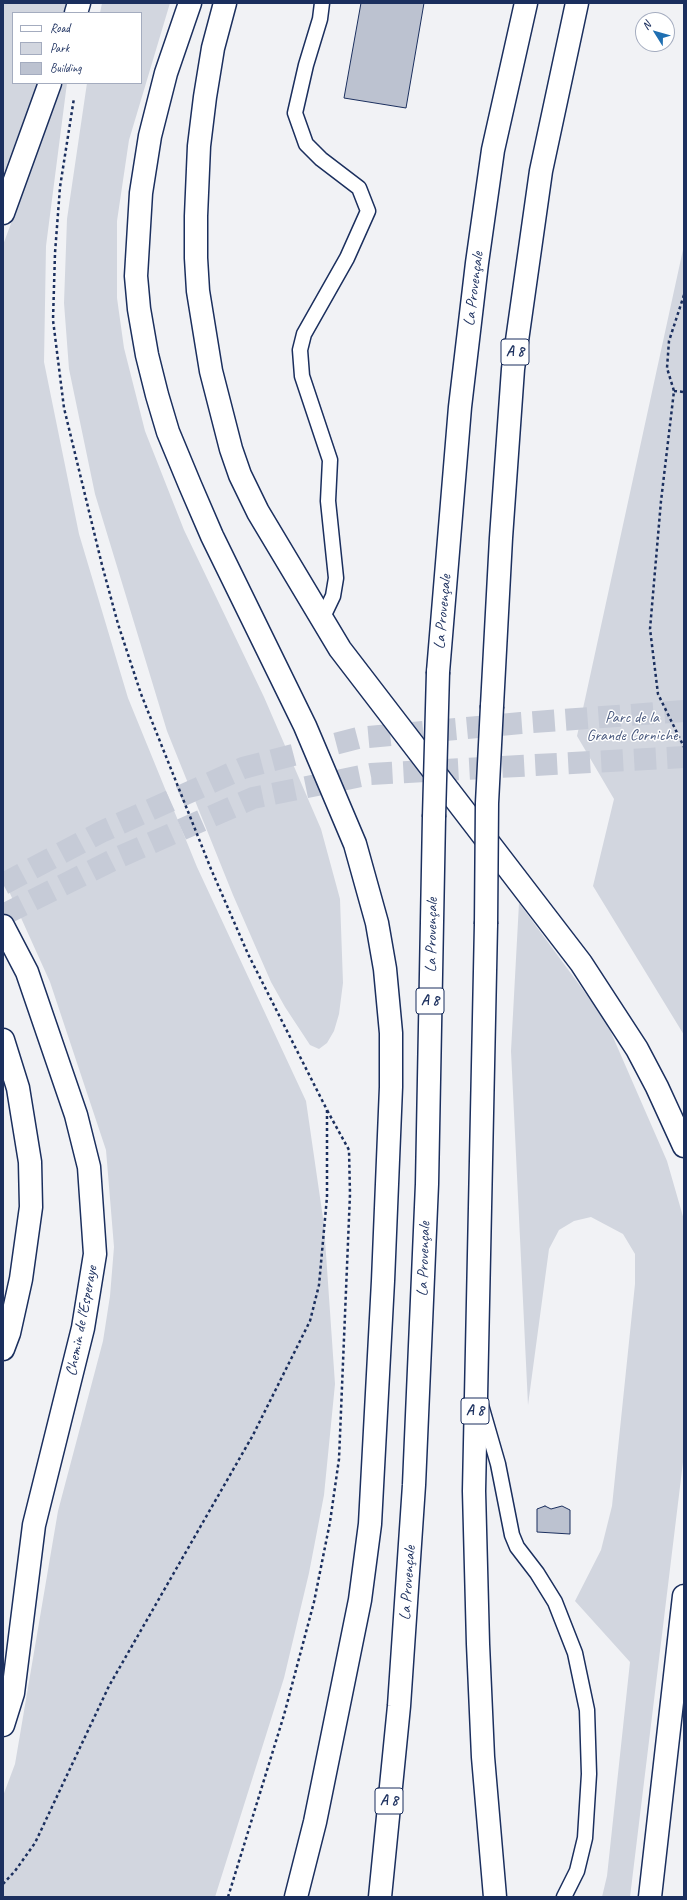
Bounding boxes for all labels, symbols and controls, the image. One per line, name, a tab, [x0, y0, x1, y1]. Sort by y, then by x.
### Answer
legend	[12, 12, 142, 84]
north arrow	[635, 12, 675, 52]
text: N	[639, 18, 654, 32]
text: Road	[50, 20, 70, 36]
text: Park	[50, 40, 69, 56]
text: Building	[50, 60, 82, 76]
street label: La Provençale	[460, 251, 488, 327]
road number: A 8	[501, 339, 529, 365]
street label: La Provençale	[430, 574, 456, 650]
park label: Parc de la Grande Corniche	[587, 708, 677, 746]
street label: La Provençale	[422, 897, 442, 973]
road number: A 8	[416, 988, 444, 1014]
street label: La Provençale	[413, 1221, 435, 1297]
street label: Chemin de l'Esperaye	[62, 1264, 102, 1378]
road number: A 8	[461, 1398, 489, 1424]
street label: La Provençale	[396, 1545, 420, 1621]
road number: A 8	[375, 1788, 403, 1814]

